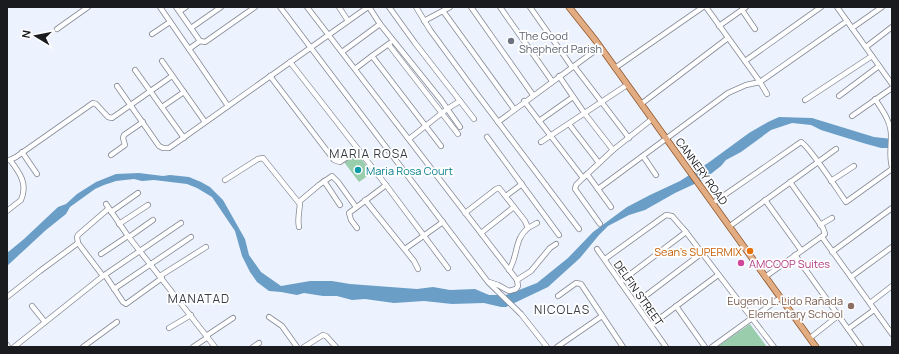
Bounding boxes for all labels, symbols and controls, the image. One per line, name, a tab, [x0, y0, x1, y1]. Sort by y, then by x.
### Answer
north arrow	[16, 16, 56, 56]
place label: The Good Shepherd Parish	[519, 28, 602, 56]
text: N	[18, 29, 34, 39]
marker: The Good Shepherd Parish	[506, 36, 516, 46]
street label: CANNERY ROAD	[673, 134, 731, 208]
district label: MARIA ROSA	[329, 145, 409, 162]
place label: Maria Rosa Court	[366, 163, 453, 178]
marker: Maria Rosa Court	[353, 165, 363, 175]
place label: Sean's SUPERMIX	[654, 244, 742, 259]
marker: Sean's SUPERMIX	[745, 246, 755, 256]
place label: AMCOOP Suites	[749, 256, 830, 271]
street label: DELFIN STREET	[611, 257, 667, 329]
marker: AMCOOP Suites	[736, 258, 746, 268]
district label: MANATAD	[168, 290, 230, 307]
place label: Eugenio L. Lido Rañada Elementary School	[727, 293, 843, 321]
district label: NICOLAS	[534, 301, 590, 318]
marker: Eugenio L. Lido Rañada Elementary School	[846, 301, 856, 311]

